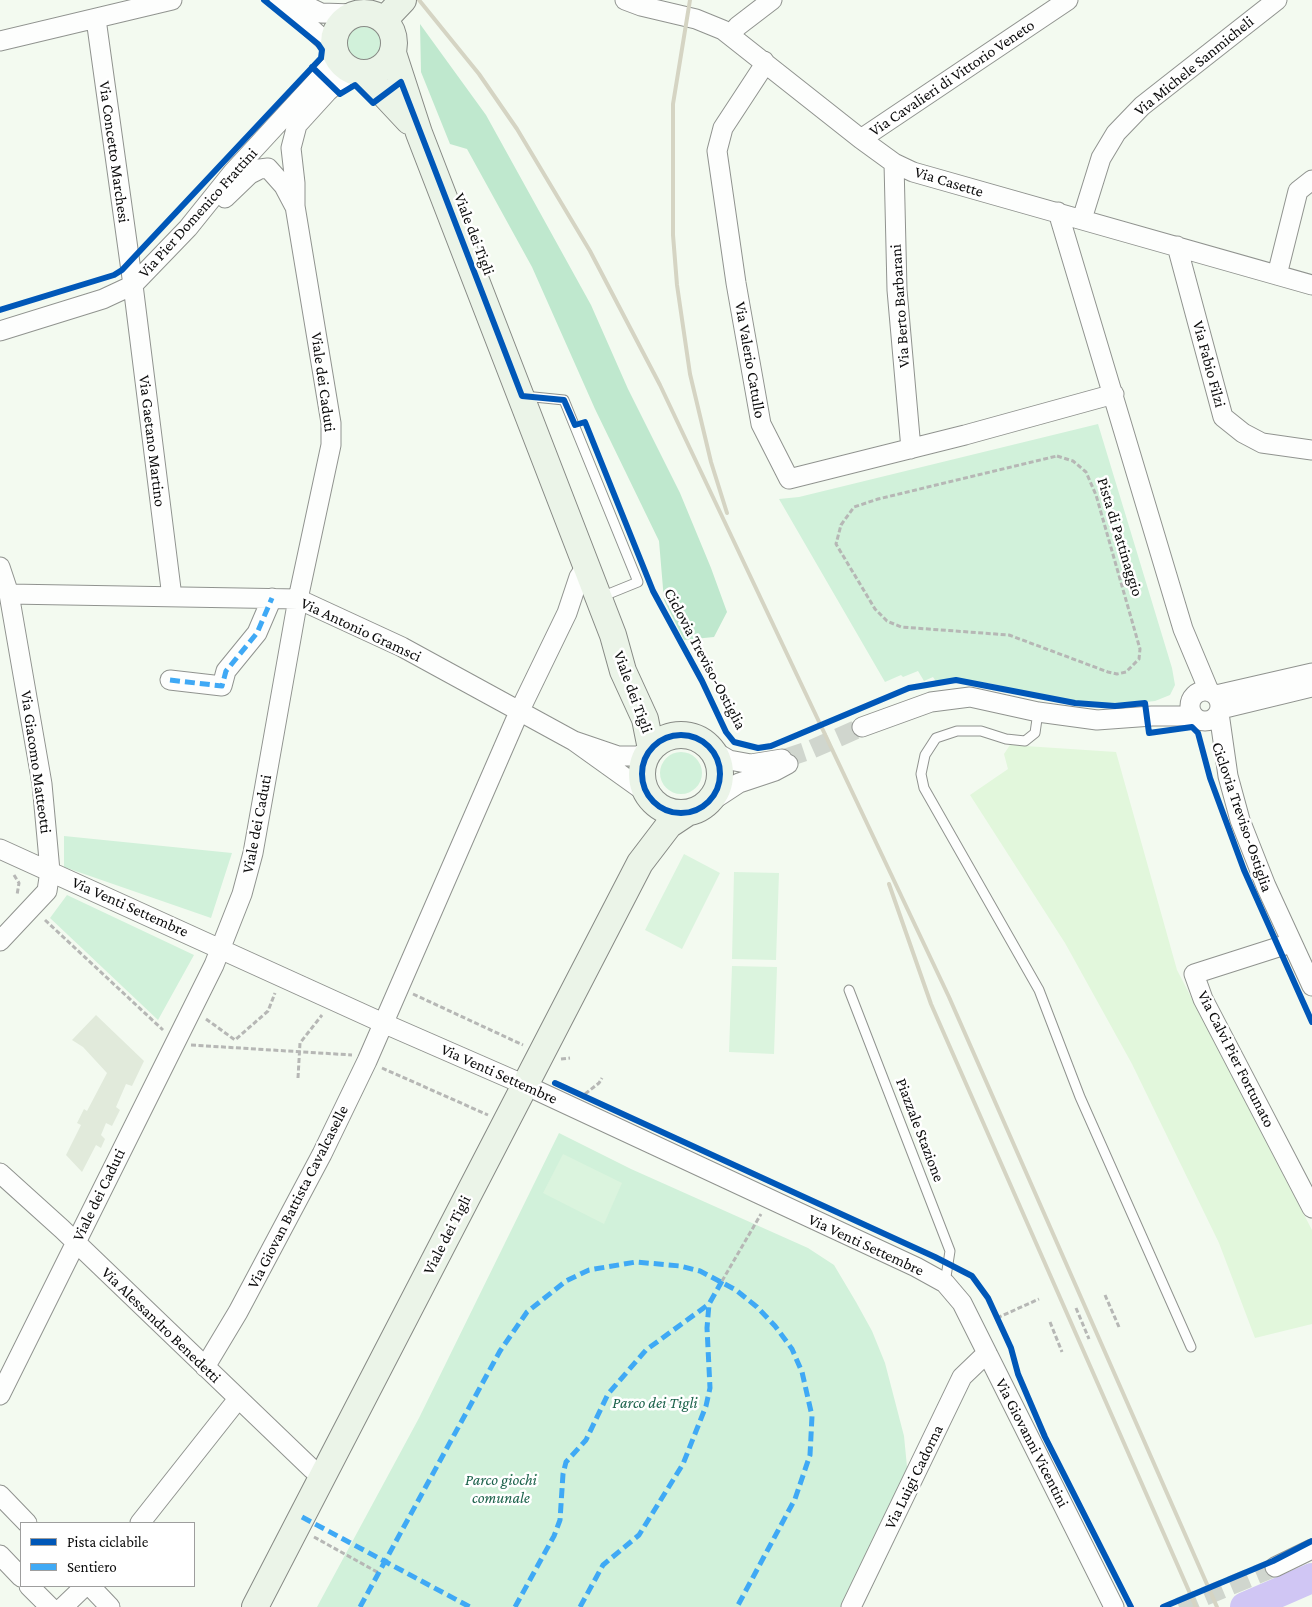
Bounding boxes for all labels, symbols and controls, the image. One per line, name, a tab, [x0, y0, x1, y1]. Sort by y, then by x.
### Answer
street label: Via Michele Sanmicheli	[1130, 12, 1258, 120]
street label: Via Cavalieri di Vittorio Veneto	[866, 15, 1038, 141]
street label: Via Concetto Marchesi	[95, 80, 133, 224]
street label: Via Pier Domenico Frattini	[135, 144, 261, 282]
street label: Via Casette	[912, 162, 986, 202]
street label: Viale dei Tigli	[450, 190, 498, 278]
street label: Via Berto Barbarani	[886, 243, 914, 369]
street label: Via Valerio Catullo	[730, 300, 770, 420]
street label: Via Fabio Filzi	[1188, 319, 1230, 409]
street label: Viale dei Caduti	[306, 331, 340, 433]
street label: Via Gaetano Martino	[134, 374, 170, 508]
street label: Pista di Pattinaggio	[1093, 475, 1147, 599]
street label: Ciclovia Treviso-Ostiglia	[660, 585, 750, 733]
street label: Via Antonio Gramsci	[298, 594, 424, 666]
street label: Viale dei Tigli	[609, 648, 657, 736]
street label: Via Giacomo Matteotti	[16, 689, 56, 835]
street label: Ciclovia Treviso-Ostiglia	[1207, 740, 1277, 894]
street label: Viale dei Caduti	[238, 773, 276, 875]
street label: Via Venti Settembre	[69, 873, 191, 941]
street label: Via Calvi Pier Fortunato	[1193, 987, 1279, 1131]
street label: Via Venti Settembre	[438, 1040, 560, 1108]
street label: Piazzale Stazione	[891, 1075, 949, 1185]
street label: Via Giovan Battista Cavalcaselle	[243, 1102, 353, 1292]
street label: Viale dei Caduti	[68, 1146, 130, 1244]
street label: Viale dei Tigli	[419, 1192, 475, 1278]
street label: Via Venti Settembre	[805, 1210, 927, 1280]
street label: Via Alessandro Benedetti	[97, 1263, 225, 1387]
street label: Via Giovanni Vicentini	[991, 1375, 1073, 1511]
park label: Parco dei Tigli	[612, 1393, 698, 1413]
street label: Via Luigi Cadorna	[880, 1422, 948, 1532]
park label: Parco giochi comunale	[465, 1470, 537, 1508]
legend	[20, 1522, 195, 1587]
text: Pista ciclabile	[67, 1534, 148, 1550]
text: Sentiero	[67, 1559, 117, 1575]

